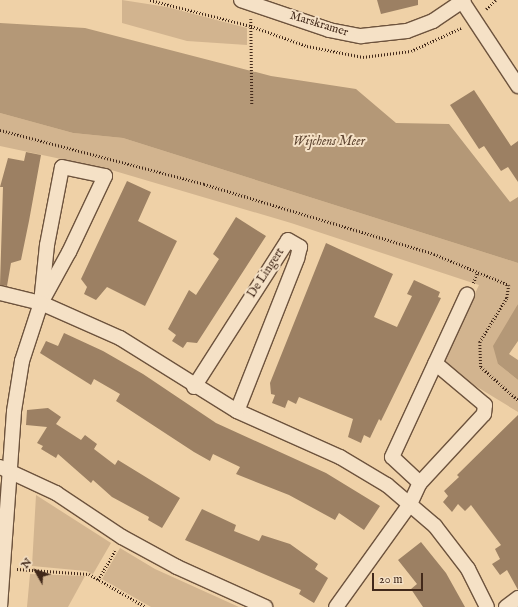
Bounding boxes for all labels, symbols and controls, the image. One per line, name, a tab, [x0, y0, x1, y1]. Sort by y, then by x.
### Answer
street label: Marskramer	[288, 8, 350, 40]
water label: Wijchens Meer	[293, 134, 365, 150]
street label: De Lingert	[245, 245, 287, 301]
north arrow	[16, 551, 56, 591]
text: N	[18, 555, 35, 572]
scale bar	[374, 565, 425, 591]
text: 20 m	[379, 572, 402, 587]

